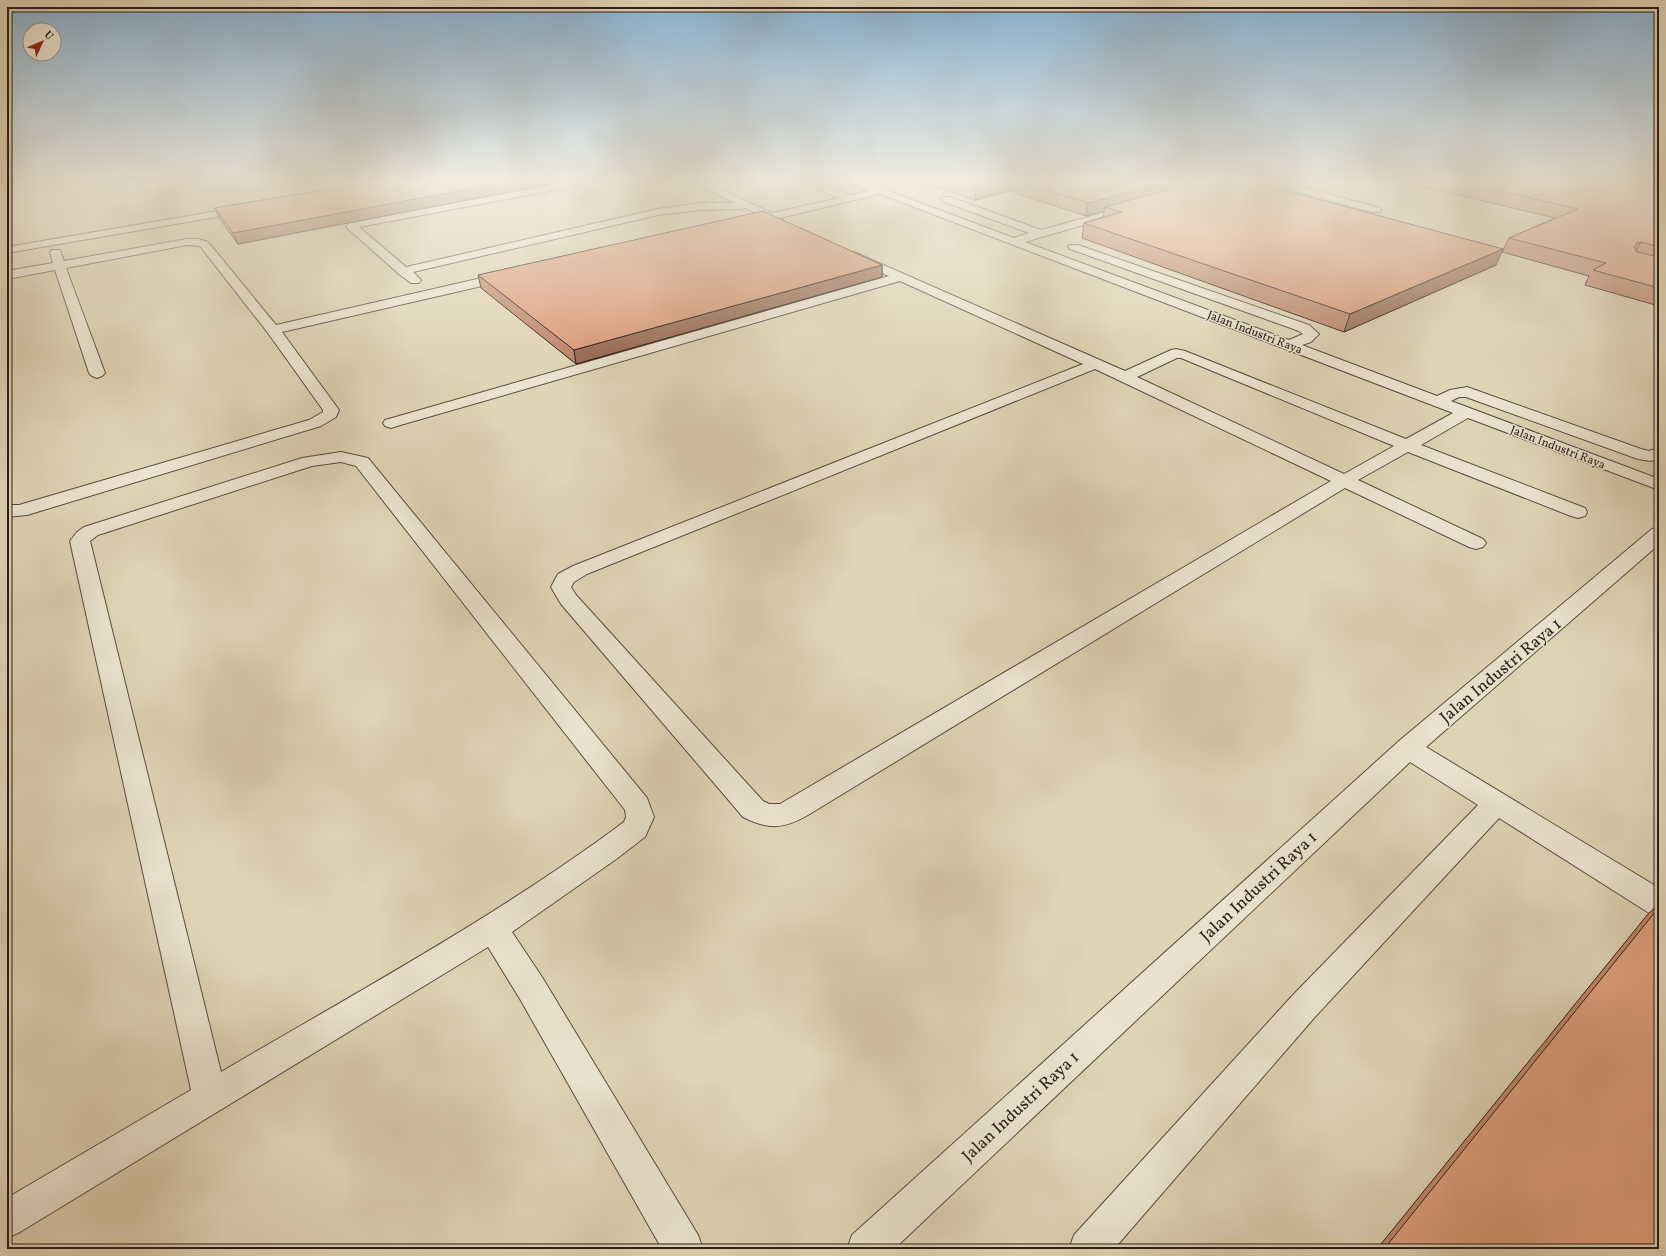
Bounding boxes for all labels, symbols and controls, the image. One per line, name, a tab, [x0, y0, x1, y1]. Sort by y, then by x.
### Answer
north arrow	[22, 22, 62, 62]
text: U	[40, 28, 56, 44]
street label: Jalan Industri Raya	[1205, 307, 1305, 358]
street label: Jalan Industri Raya	[1508, 422, 1608, 473]
street label: Jalan Industri Raya 1	[1435, 613, 1567, 729]
street label: Jalan Industri Raya 1	[1195, 827, 1323, 948]
street label: Jalan Industri Raya 1	[957, 1047, 1085, 1168]

